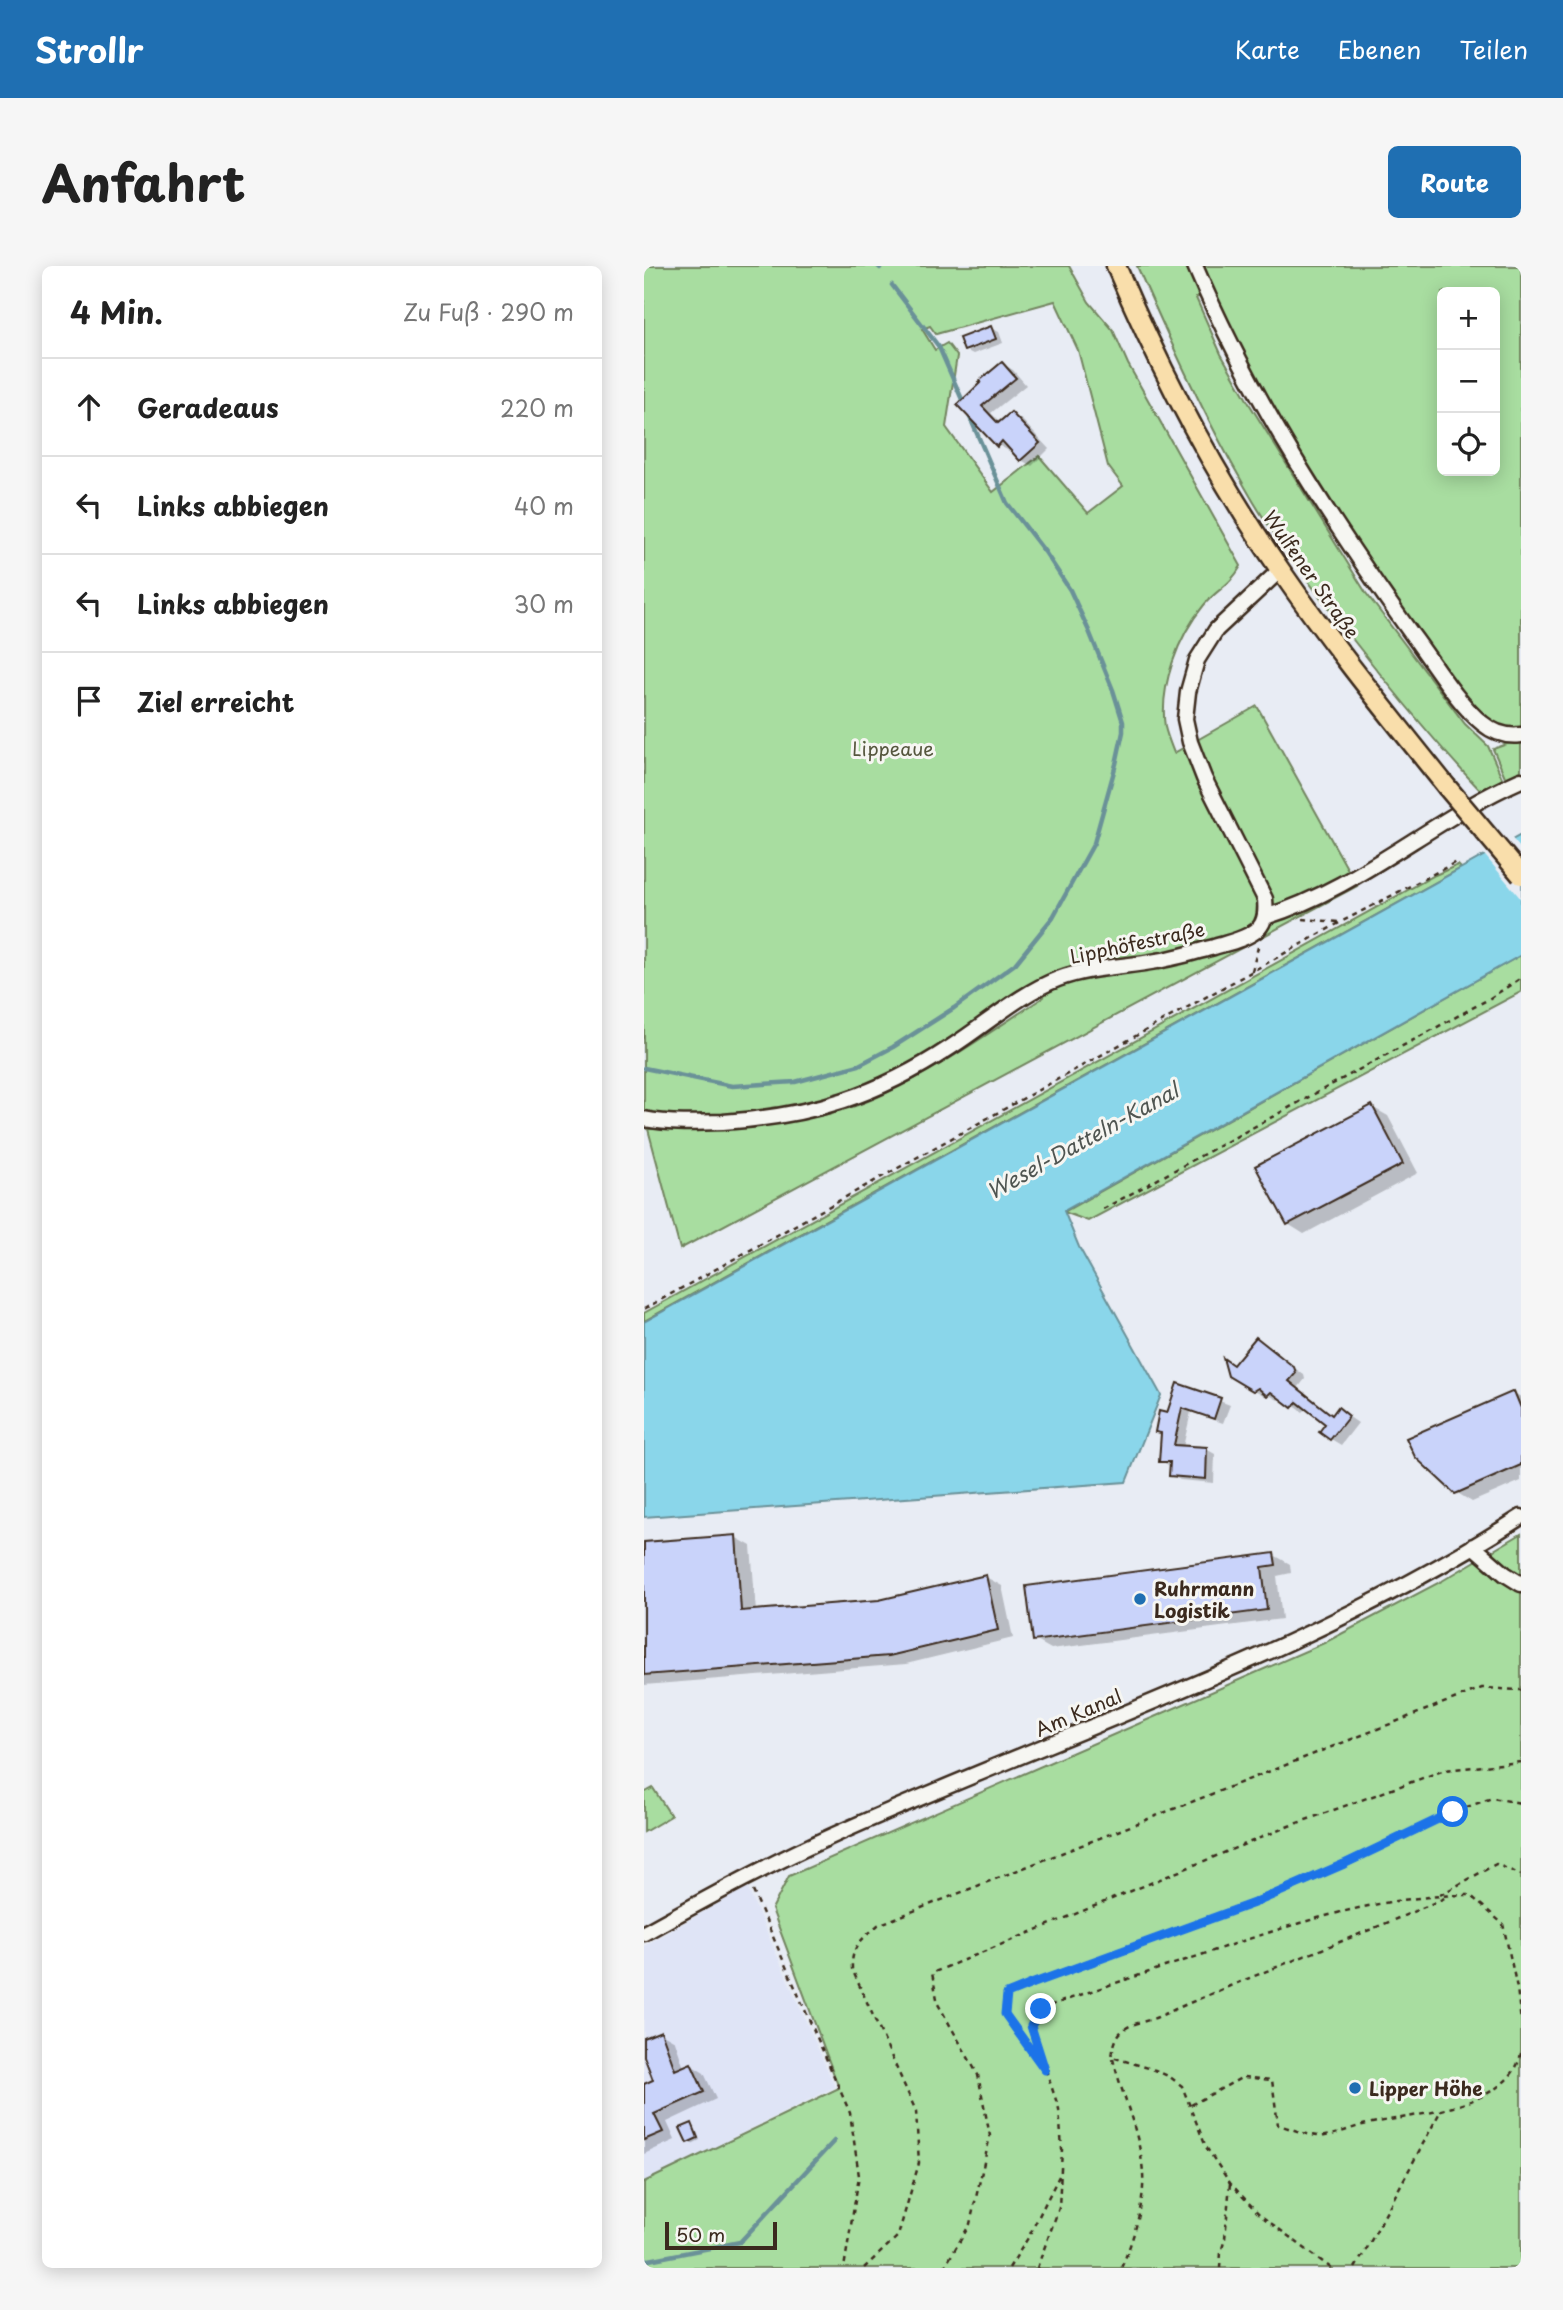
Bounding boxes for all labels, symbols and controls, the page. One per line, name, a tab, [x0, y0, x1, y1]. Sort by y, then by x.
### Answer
text: Strollr	[35, 24, 144, 74]
text: Karte	[1235, 31, 1300, 67]
text: Ebenen	[1338, 31, 1421, 67]
text: Teilen	[1459, 31, 1528, 67]
text: Anfahrt	[42, 145, 245, 219]
button: Route	[1388, 146, 1521, 218]
map controls	[1437, 287, 1500, 476]
button: +	[1437, 287, 1500, 350]
text: 4 Min.	[70, 289, 163, 334]
text: Zu Fuß · 290 m	[403, 294, 574, 329]
button: −	[1437, 350, 1500, 413]
icon: ahead	[70, 388, 108, 426]
text: Geradeaus	[137, 388, 279, 427]
text: 220 m	[500, 390, 574, 425]
button: locate	[1437, 413, 1500, 476]
icon: left	[70, 486, 108, 524]
text: Links abbiegen	[137, 486, 329, 525]
text: 40 m	[514, 488, 574, 523]
street label: Wulfener Straße	[1257, 504, 1367, 644]
icon: left	[70, 584, 108, 622]
text: Links abbiegen	[137, 584, 329, 623]
text: 30 m	[513, 586, 574, 621]
icon: arrive	[70, 682, 108, 720]
text: Ziel erreicht	[137, 682, 295, 721]
park label: Lippeaue	[852, 734, 934, 762]
street label: Lipphöfestraße	[1067, 914, 1207, 970]
water label: Wesel-Datteln-Kanal	[980, 1072, 1187, 1206]
place label: Ruhrmann Logistik	[1154, 1574, 1254, 1624]
marker: Ruhrmann Logistik	[1132, 1591, 1148, 1607]
street label: Am Kanal	[1030, 1681, 1126, 1743]
route start	[1437, 1796, 1468, 1827]
route end	[1025, 1993, 1056, 2024]
place label: Lipper Höhe	[1369, 2074, 1483, 2102]
marker: Lipper Höhe	[1347, 2080, 1363, 2096]
scale bar	[665, 2219, 777, 2251]
text: 50 m	[676, 2220, 725, 2248]

